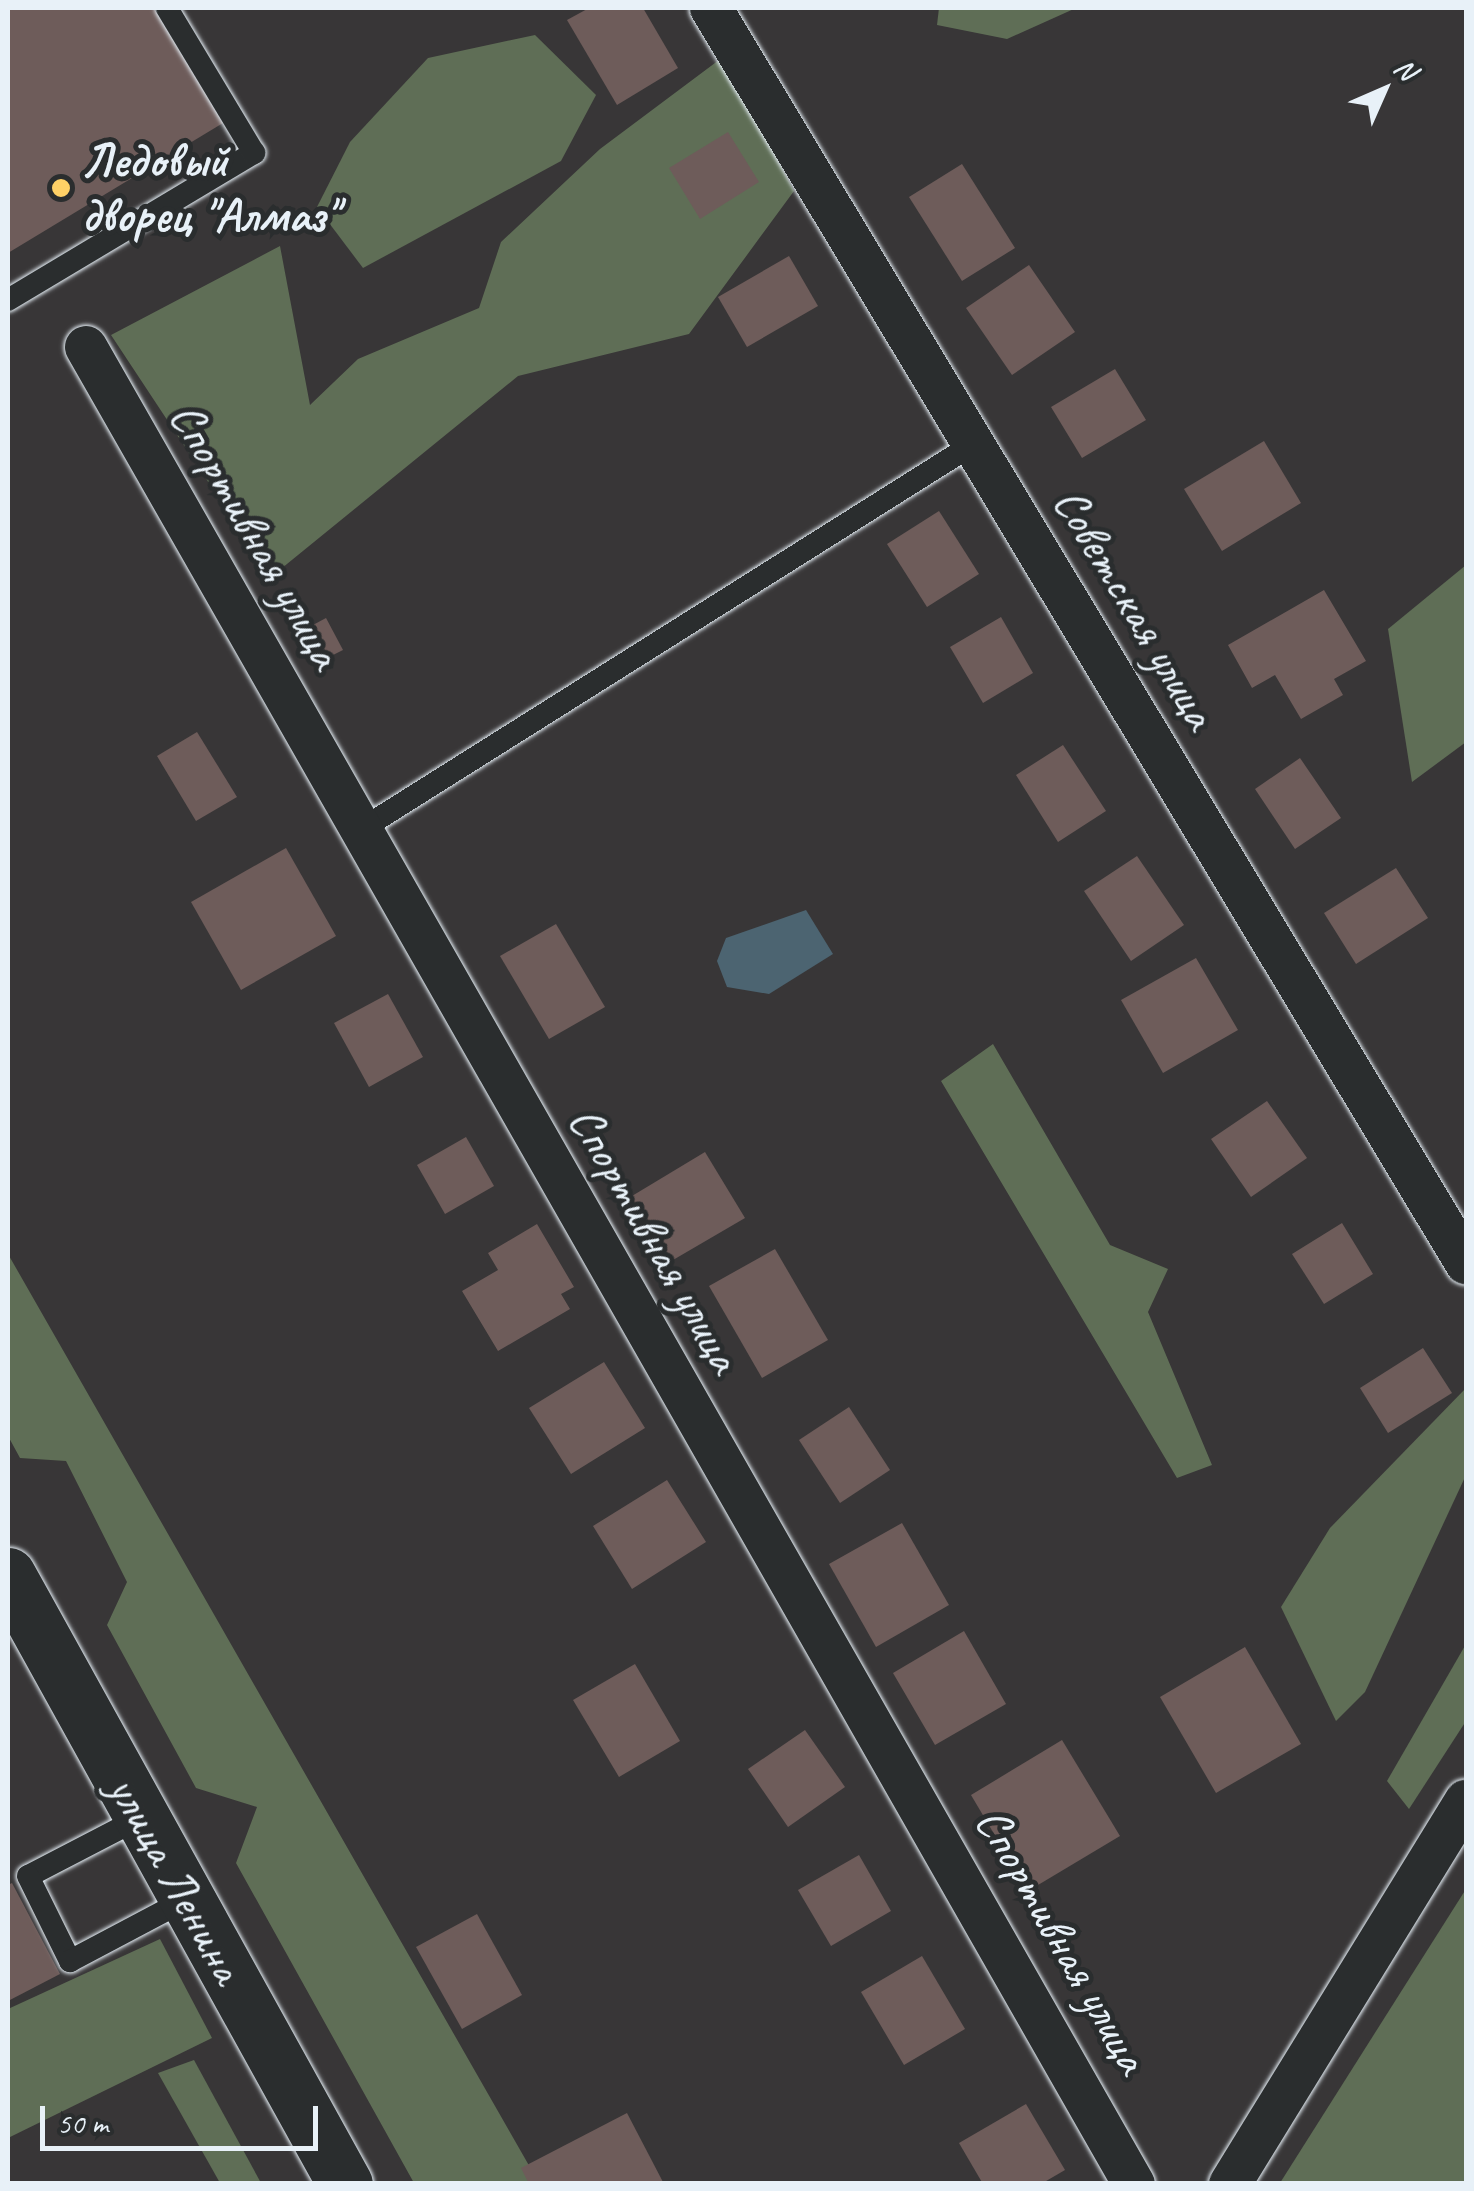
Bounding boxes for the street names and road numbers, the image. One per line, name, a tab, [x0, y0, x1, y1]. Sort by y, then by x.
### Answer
street label: Спортивная улица	[156, 391, 356, 679]
street label: Советская улица	[1039, 475, 1231, 741]
street label: Спортивная улица	[555, 1095, 755, 1383]
street label: улица Ленина	[96, 1766, 256, 1992]
street label: Спортивная улица	[962, 1796, 1162, 2084]

